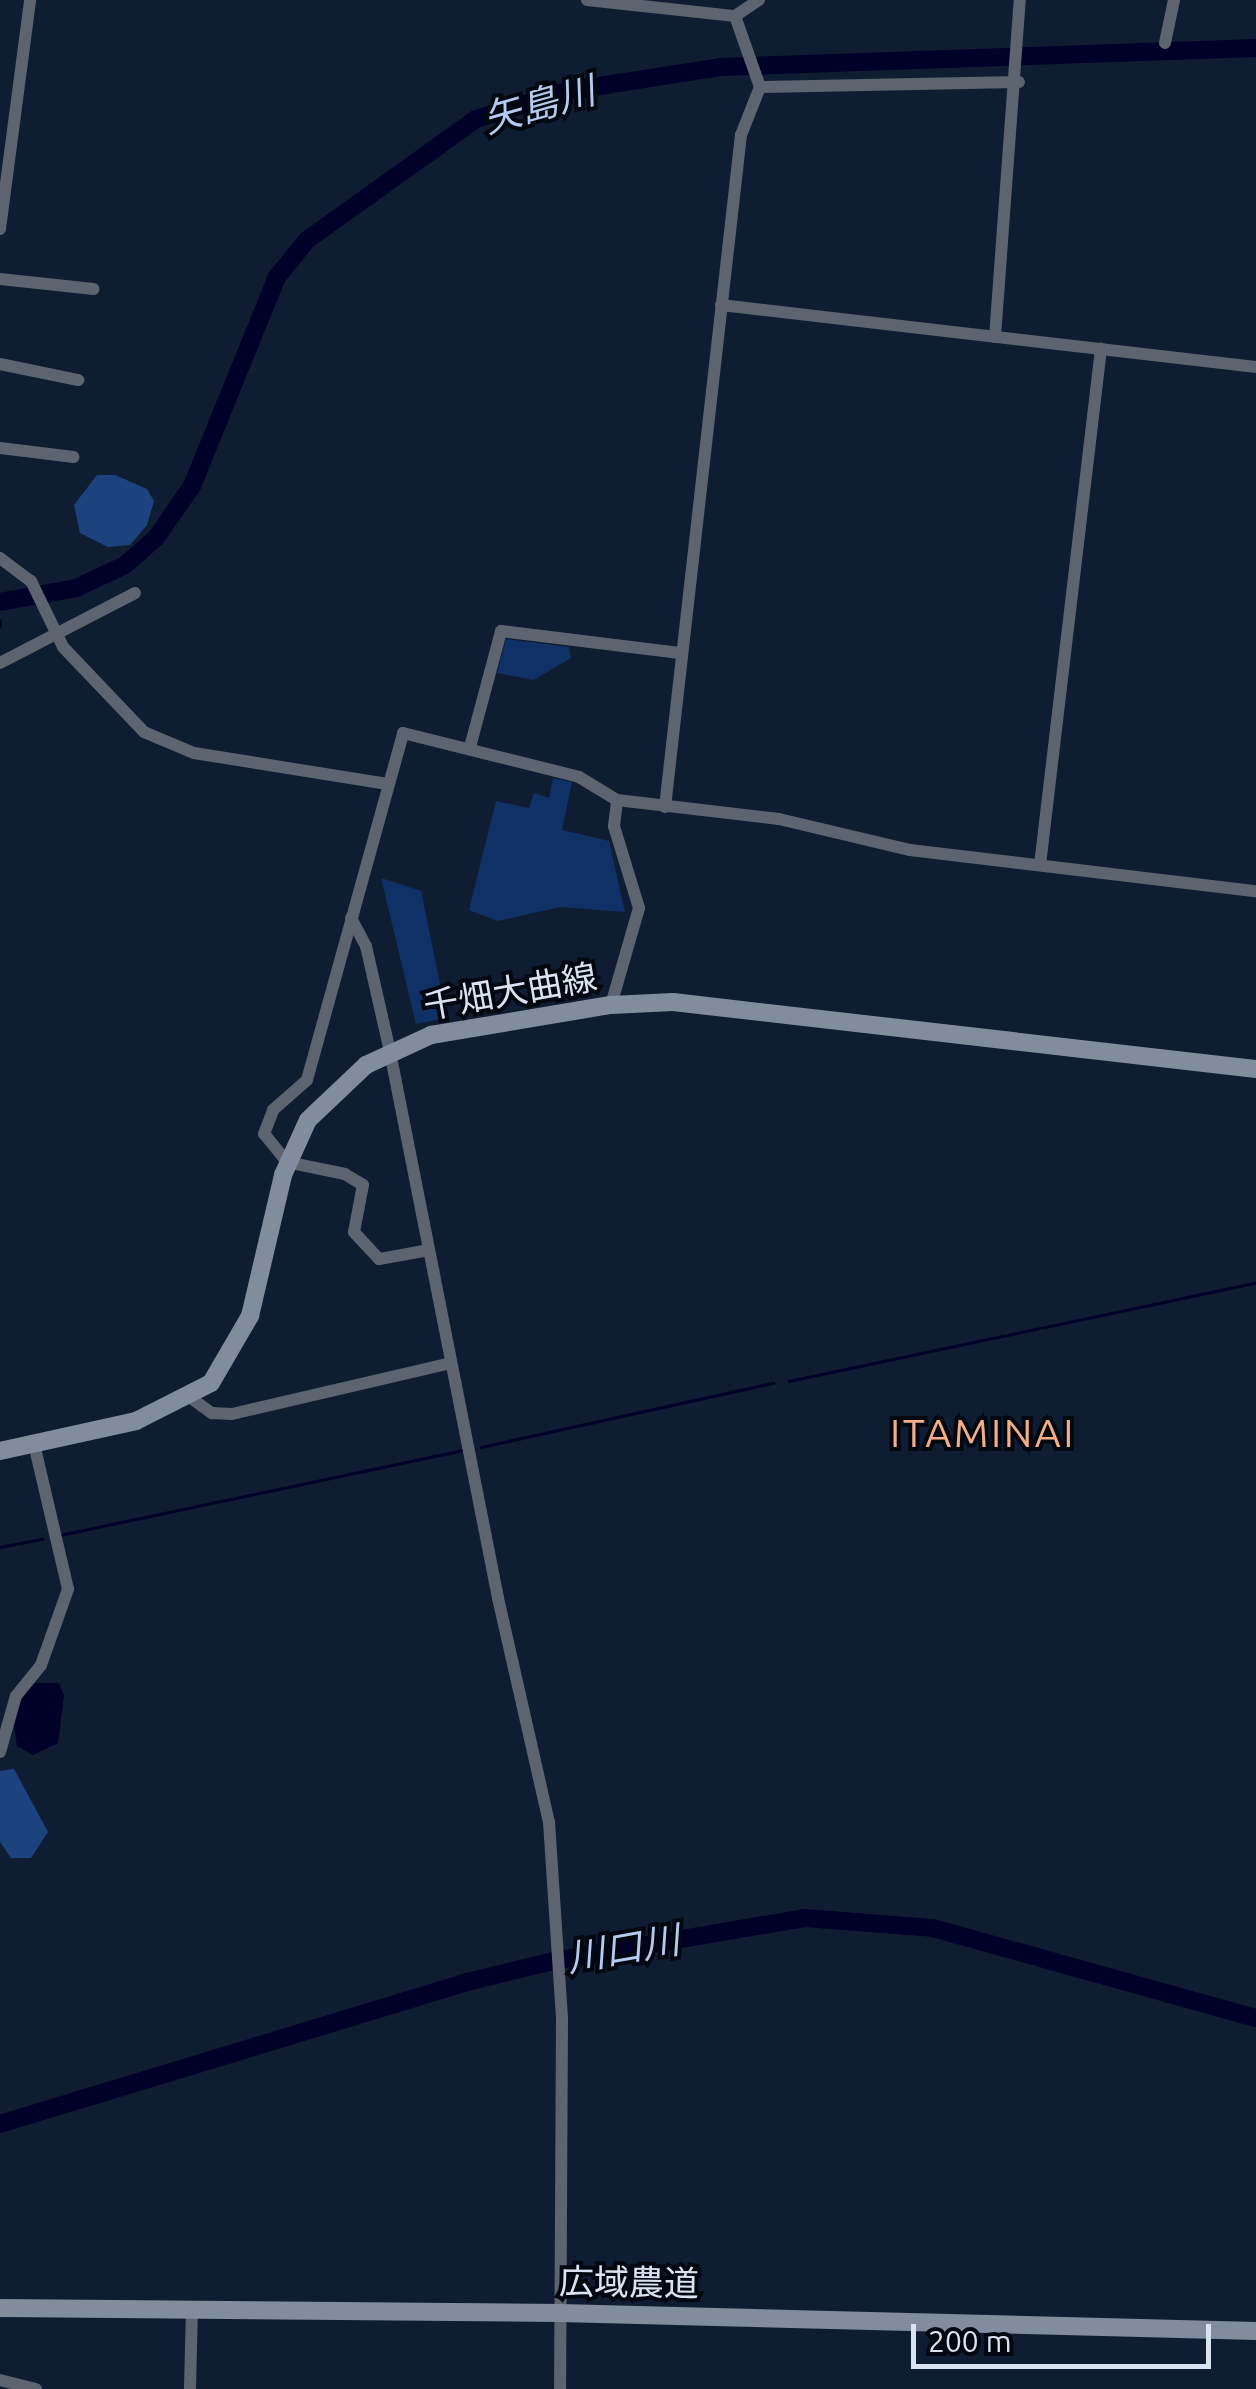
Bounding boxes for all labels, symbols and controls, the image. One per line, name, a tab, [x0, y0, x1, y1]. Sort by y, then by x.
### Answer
water label: 矢島川	[478, 67, 600, 143]
street label: 千畑大曲線	[420, 955, 600, 1027]
district label: ITAMINAI	[890, 1409, 1076, 1457]
water label: 川口川	[563, 1917, 683, 1981]
street label: 広域農道	[559, 2260, 699, 2304]
scale bar	[916, 2304, 1216, 2366]
text: 200 m	[928, 2324, 1012, 2358]

